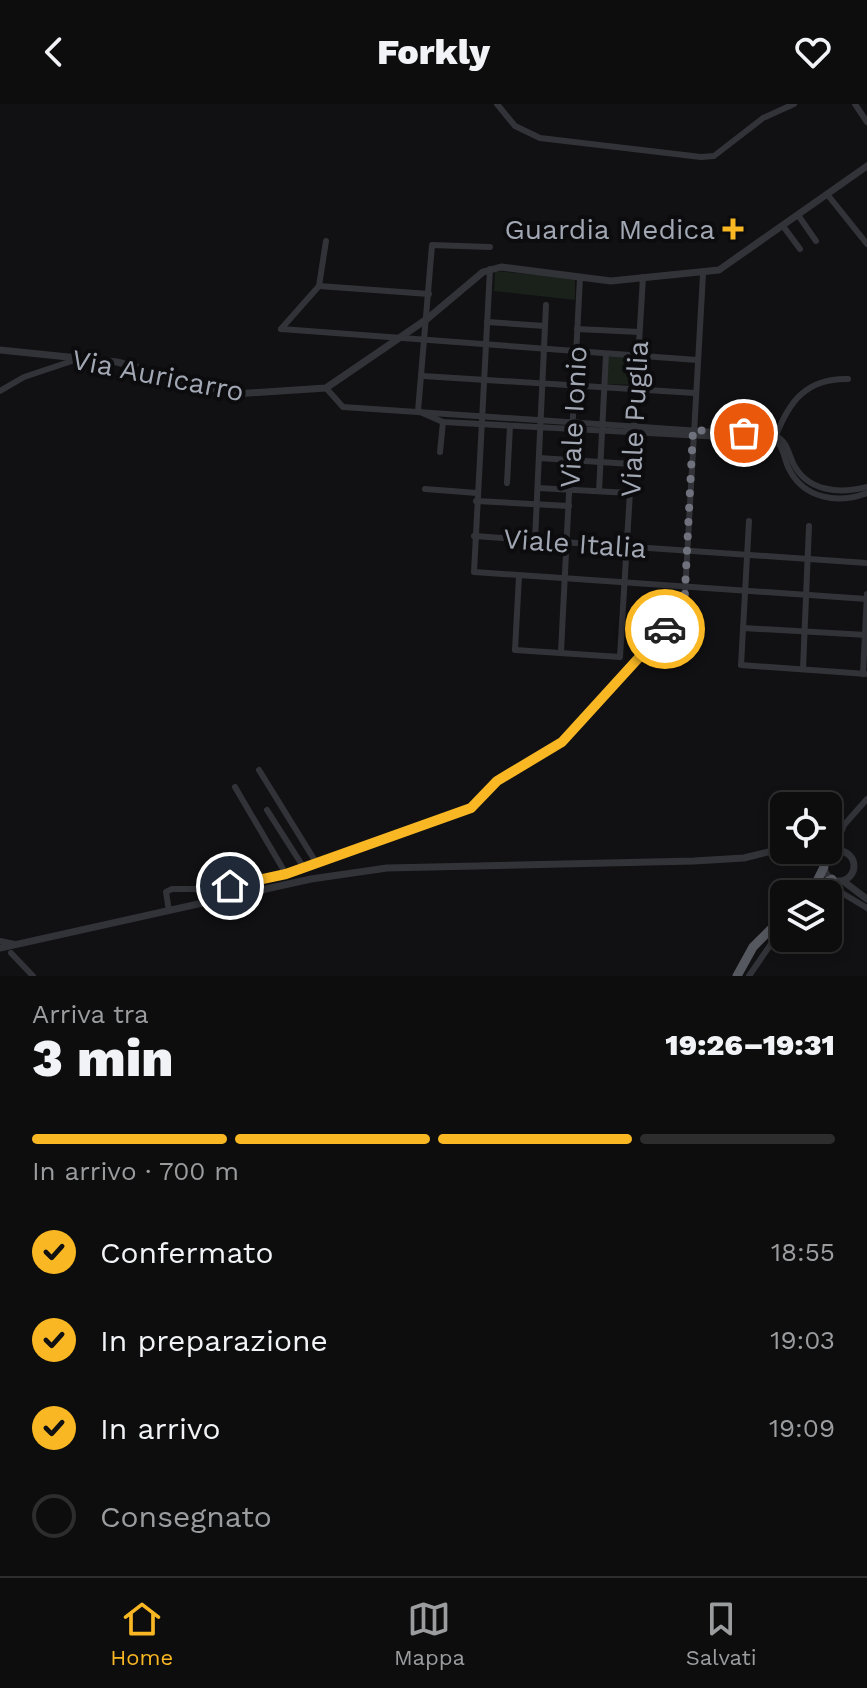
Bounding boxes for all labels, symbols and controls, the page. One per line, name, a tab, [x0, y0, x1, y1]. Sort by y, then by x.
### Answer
icon: back	[32, 30, 76, 74]
icon: heart	[791, 30, 835, 74]
text: Forkly	[377, 31, 490, 73]
place label: Guardia Medica	[504, 213, 715, 246]
marker: Guardia Medica	[722, 218, 744, 240]
street label: Viale Puglia	[614, 340, 655, 498]
street label: Via Auricarro	[69, 343, 247, 408]
street label: Viale Ionio	[553, 345, 594, 489]
pin	[710, 399, 778, 467]
icon: bag	[722, 411, 766, 455]
street label: Viale Italia	[502, 522, 648, 565]
courier	[625, 589, 705, 669]
icon: car	[643, 607, 687, 651]
map controls	[770, 792, 842, 952]
button: locate	[770, 792, 842, 864]
pin	[196, 852, 264, 920]
icon: home	[208, 864, 252, 908]
button: layers	[770, 880, 842, 952]
text: Arriva tra	[32, 999, 149, 1029]
text: 19:26–19:31	[665, 1027, 835, 1062]
text: 3 min	[32, 1028, 174, 1089]
text: In arrivo · 700 m	[32, 1156, 239, 1186]
icon: check	[32, 1230, 76, 1274]
text: Confermato	[100, 1235, 273, 1270]
text: 18:55	[771, 1237, 835, 1267]
icon: check	[32, 1318, 76, 1362]
text: In preparazione	[100, 1323, 328, 1358]
text: 19:03	[770, 1325, 835, 1355]
icon: check	[32, 1406, 76, 1450]
text: In arrivo	[100, 1411, 221, 1446]
text: 19:09	[769, 1413, 835, 1443]
text: Consegnato	[100, 1499, 272, 1534]
tab: Home	[110, 1597, 173, 1670]
tab: Mappa	[394, 1597, 465, 1670]
tab: Salvati	[686, 1597, 757, 1670]

